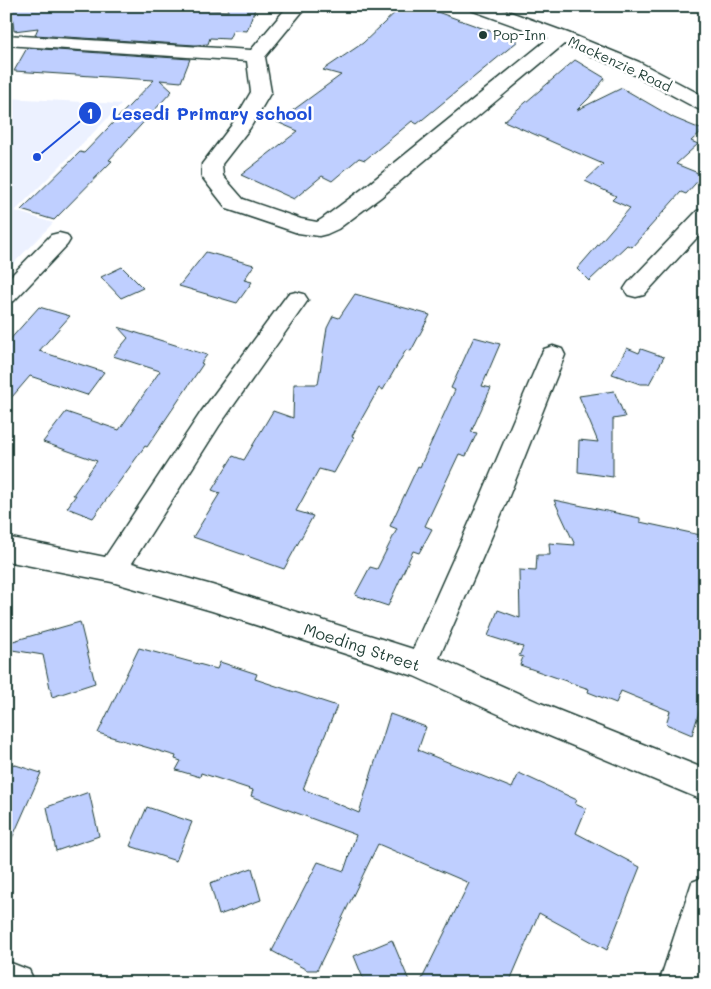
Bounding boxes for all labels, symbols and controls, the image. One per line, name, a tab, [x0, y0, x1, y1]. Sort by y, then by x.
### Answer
place label: Pop-Inn	[493, 25, 546, 44]
marker: Pop-Inn	[477, 29, 489, 41]
street label: Mackenzie Road	[565, 31, 675, 96]
callout: Lesedi Primary school	[77, 97, 323, 130]
text: Lesedi Primary school	[112, 101, 312, 125]
text: 1	[87, 103, 93, 123]
street label: Moeding Street	[301, 618, 423, 675]

